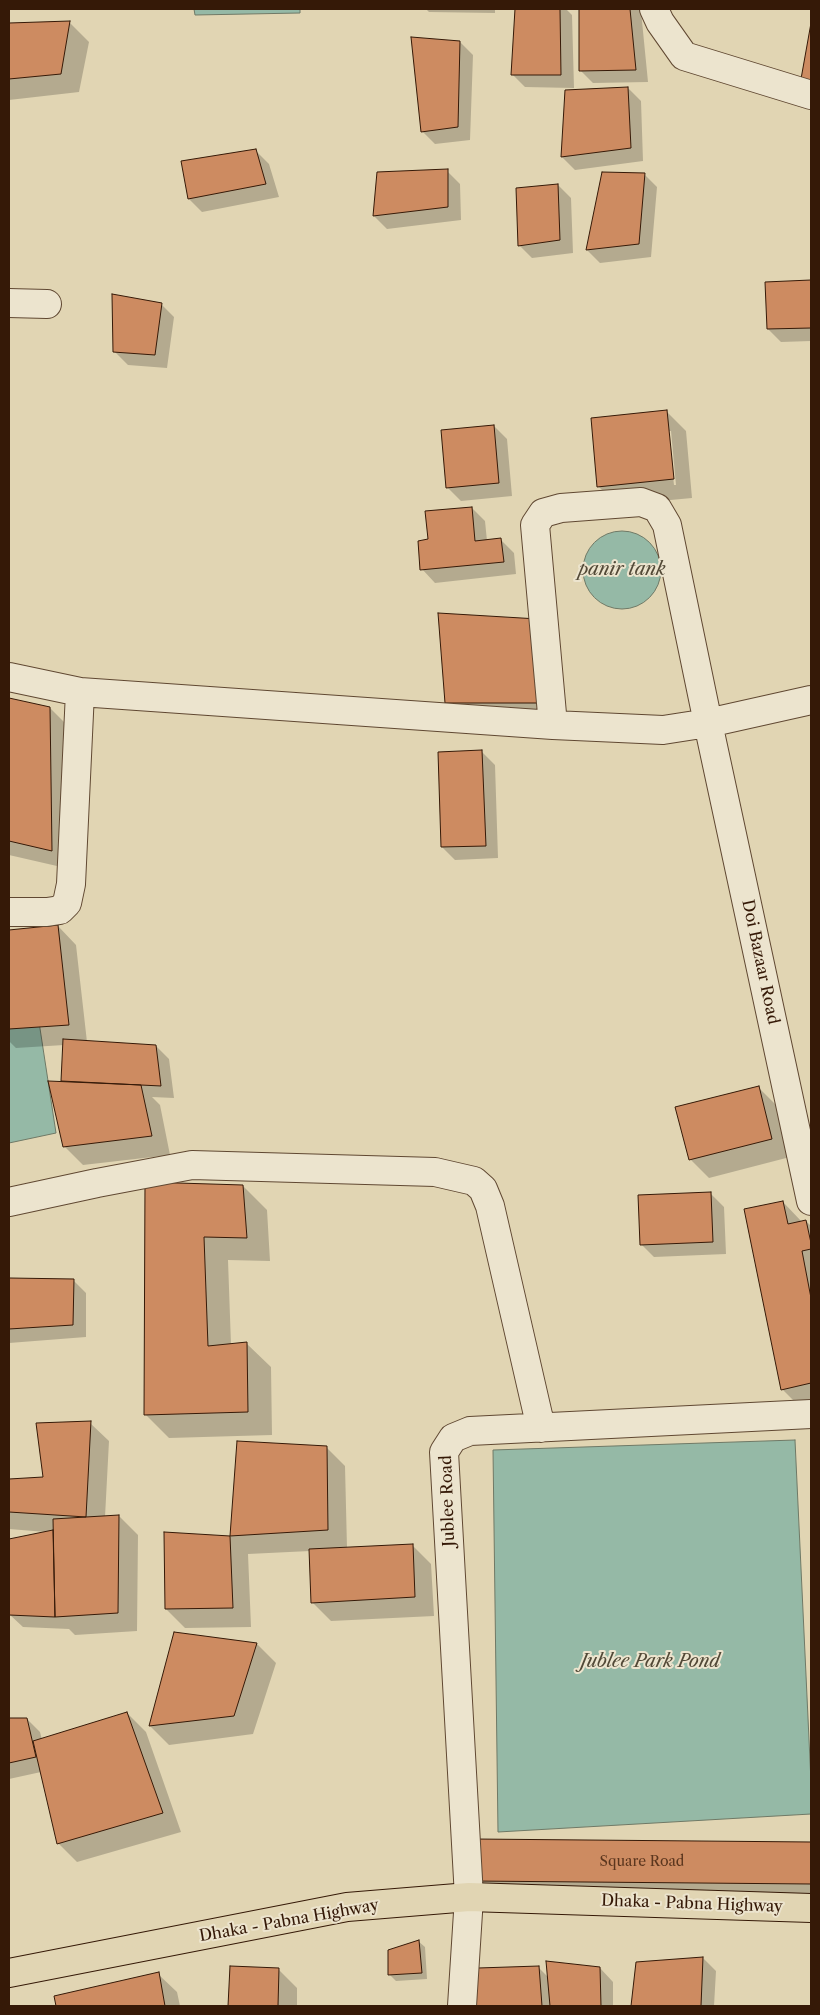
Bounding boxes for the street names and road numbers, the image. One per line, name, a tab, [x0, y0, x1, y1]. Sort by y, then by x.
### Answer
street label: Doi Bazaar Road	[737, 898, 783, 1026]
street label: Jublee Road	[437, 1455, 459, 1547]
street label: Dhaka - Pabna Highway	[601, 1891, 783, 1917]
street label: Dhaka - Pabna Highway	[198, 1896, 380, 1946]

